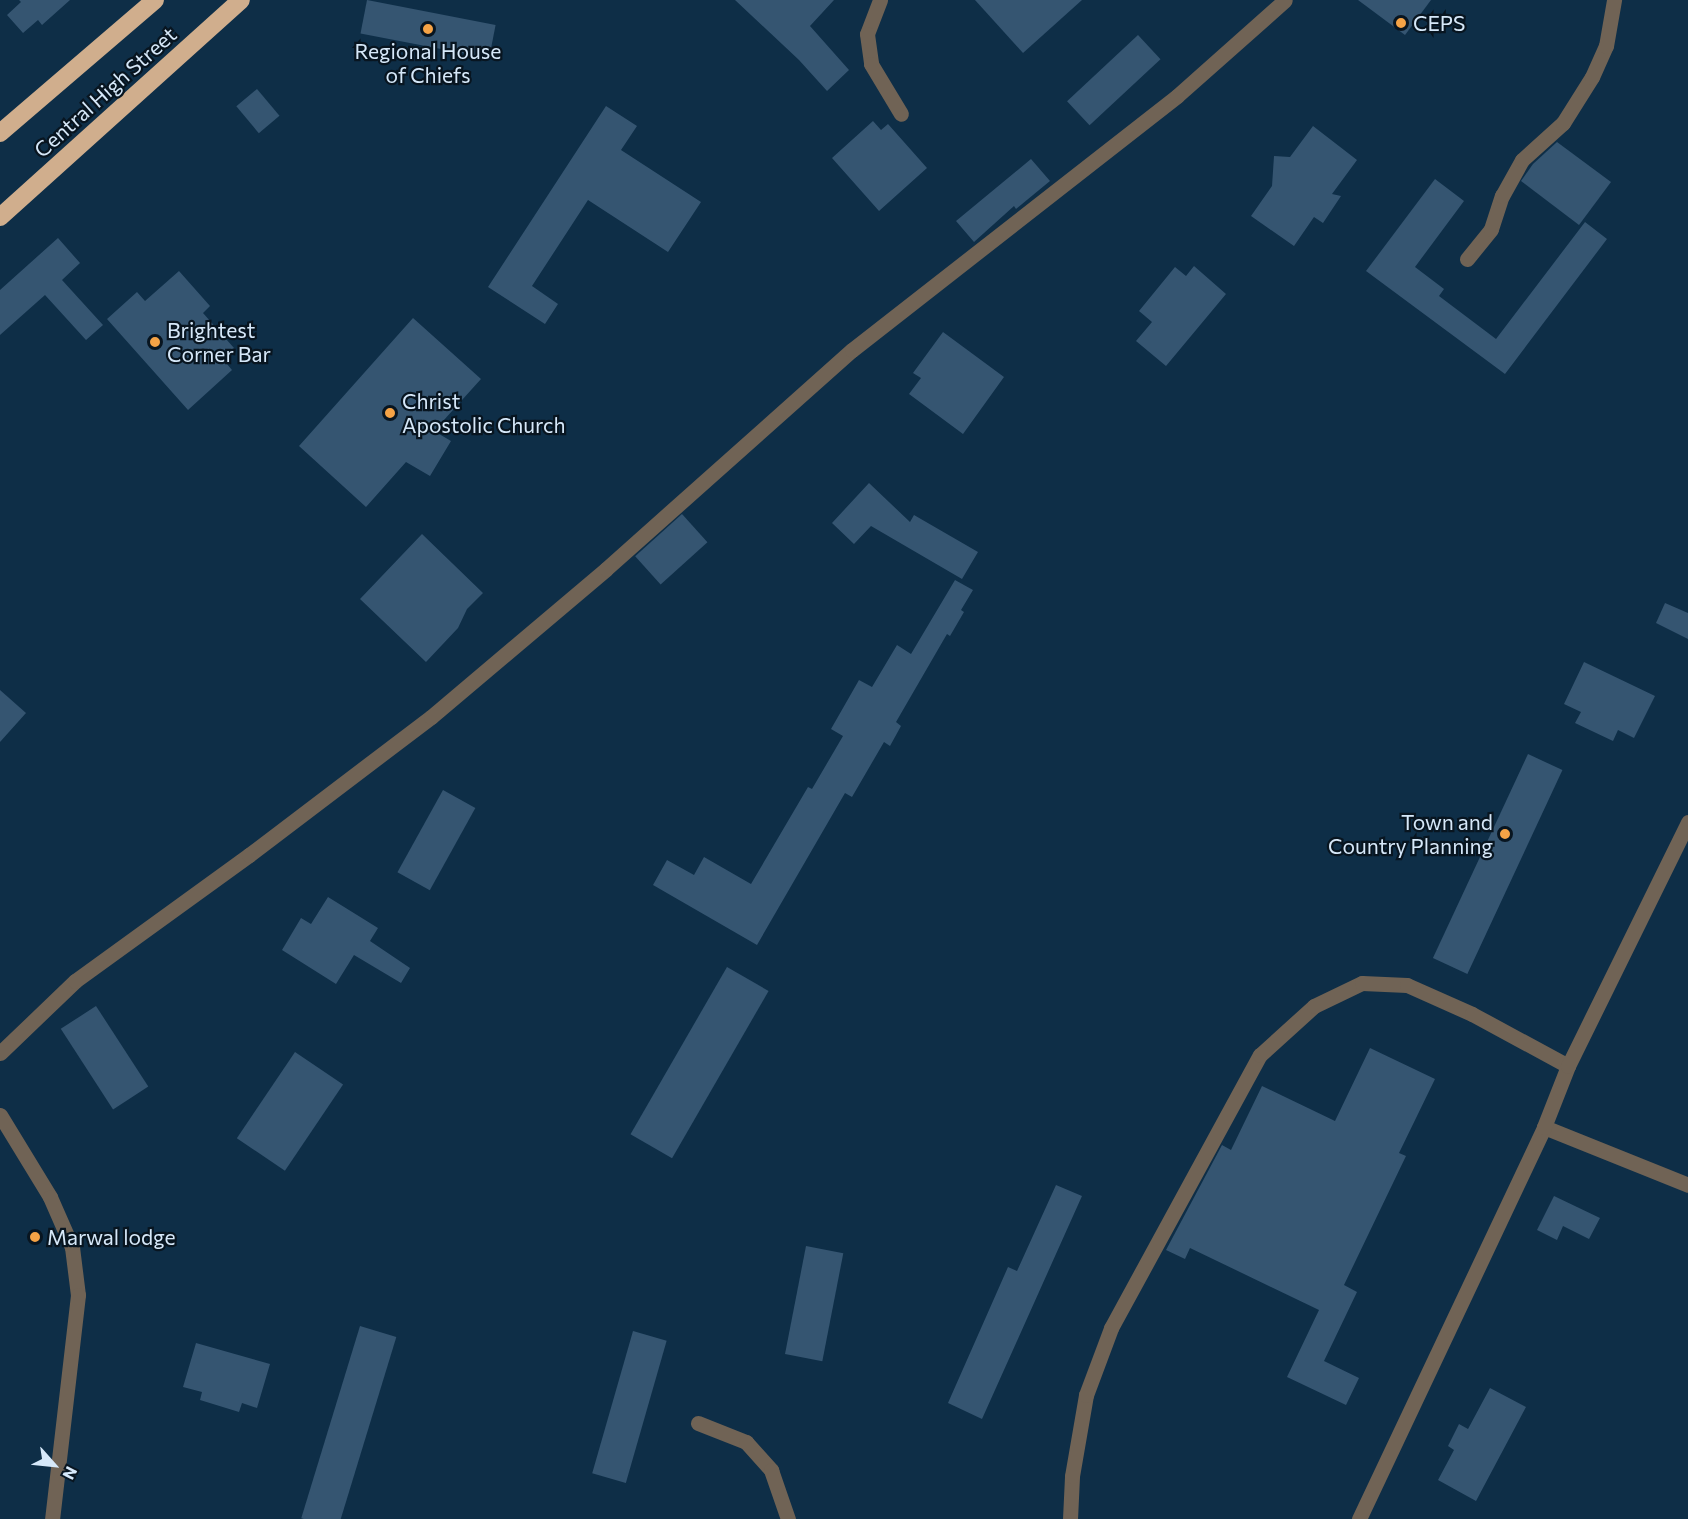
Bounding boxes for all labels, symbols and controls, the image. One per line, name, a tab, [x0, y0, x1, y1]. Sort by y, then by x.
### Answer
place label: CEPS	[1413, 10, 1465, 36]
marker: CEPS	[1394, 16, 1408, 30]
street label: Central High Street	[29, 22, 181, 162]
marker: Regional House of Chiefs	[421, 22, 435, 36]
place label: Regional House of Chiefs	[355, 38, 501, 88]
place label: Brightest Corner Bar	[167, 317, 271, 367]
marker: Brightest Corner Bar	[148, 335, 162, 349]
place label: Christ Apostolic Church	[402, 388, 565, 438]
marker: Christ Apostolic Church	[383, 406, 397, 420]
place label: Town and Country Planning	[1328, 809, 1493, 859]
marker: Town and Country Planning	[1498, 827, 1512, 841]
place label: Marwal lodge	[47, 1224, 175, 1250]
marker: Marwal lodge	[28, 1230, 42, 1244]
north arrow	[24, 1435, 84, 1495]
text: N	[59, 1464, 82, 1483]

